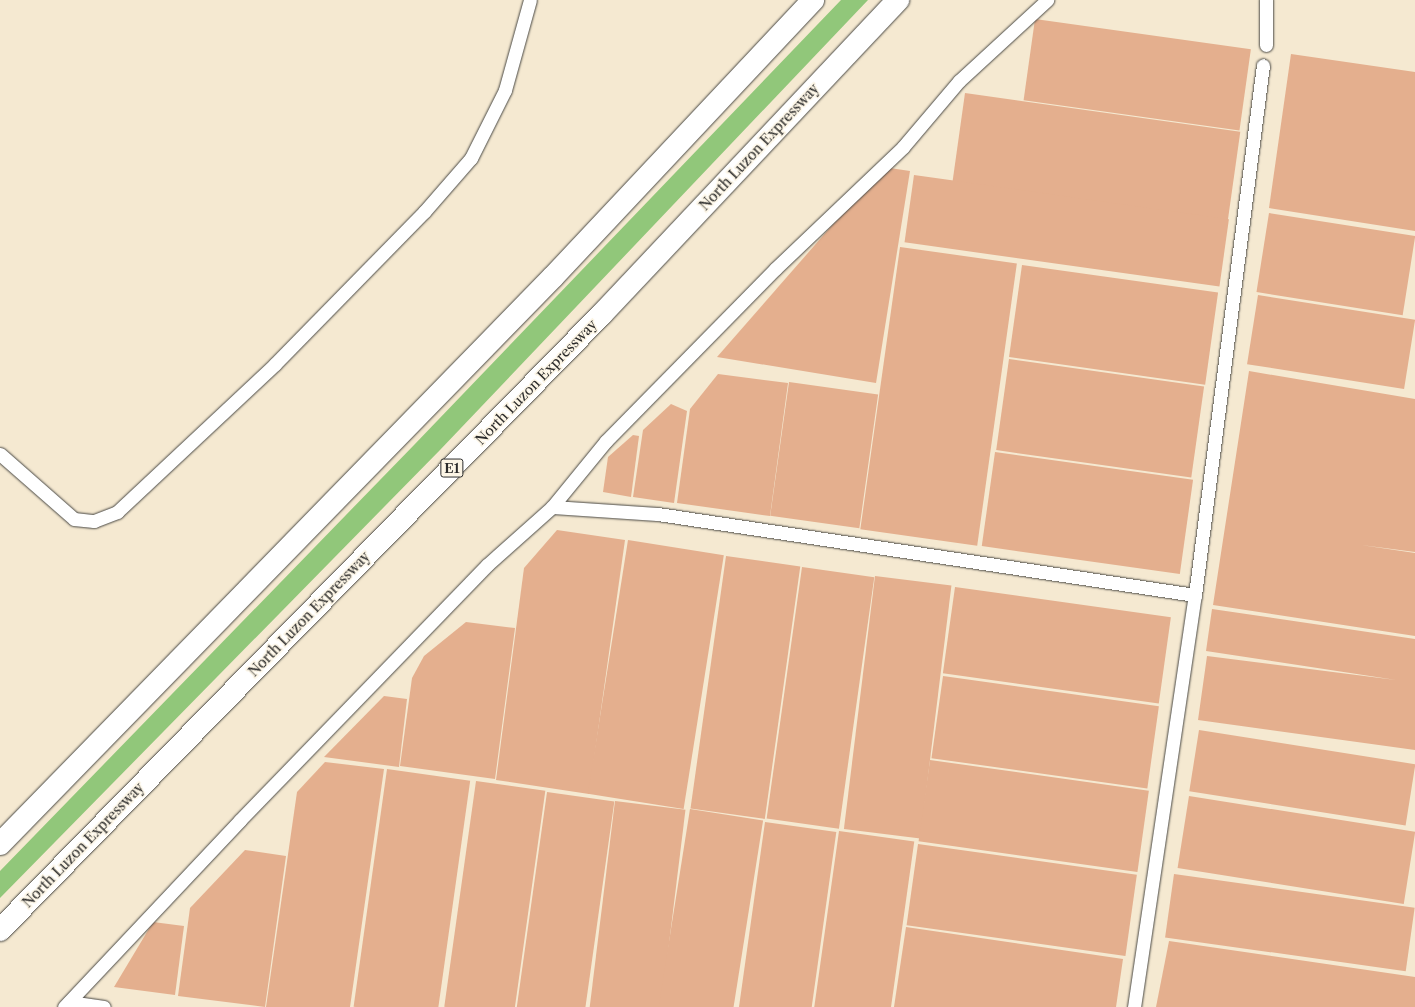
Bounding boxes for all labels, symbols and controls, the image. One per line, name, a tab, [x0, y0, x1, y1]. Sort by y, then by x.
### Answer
street label: North Luzon Expressway	[696, 80, 822, 214]
street label: North Luzon Expressway	[472, 316, 600, 448]
road number: E1	[440, 457, 464, 479]
street label: North Luzon Expressway	[245, 548, 373, 680]
street label: North Luzon Expressway	[19, 779, 147, 911]

